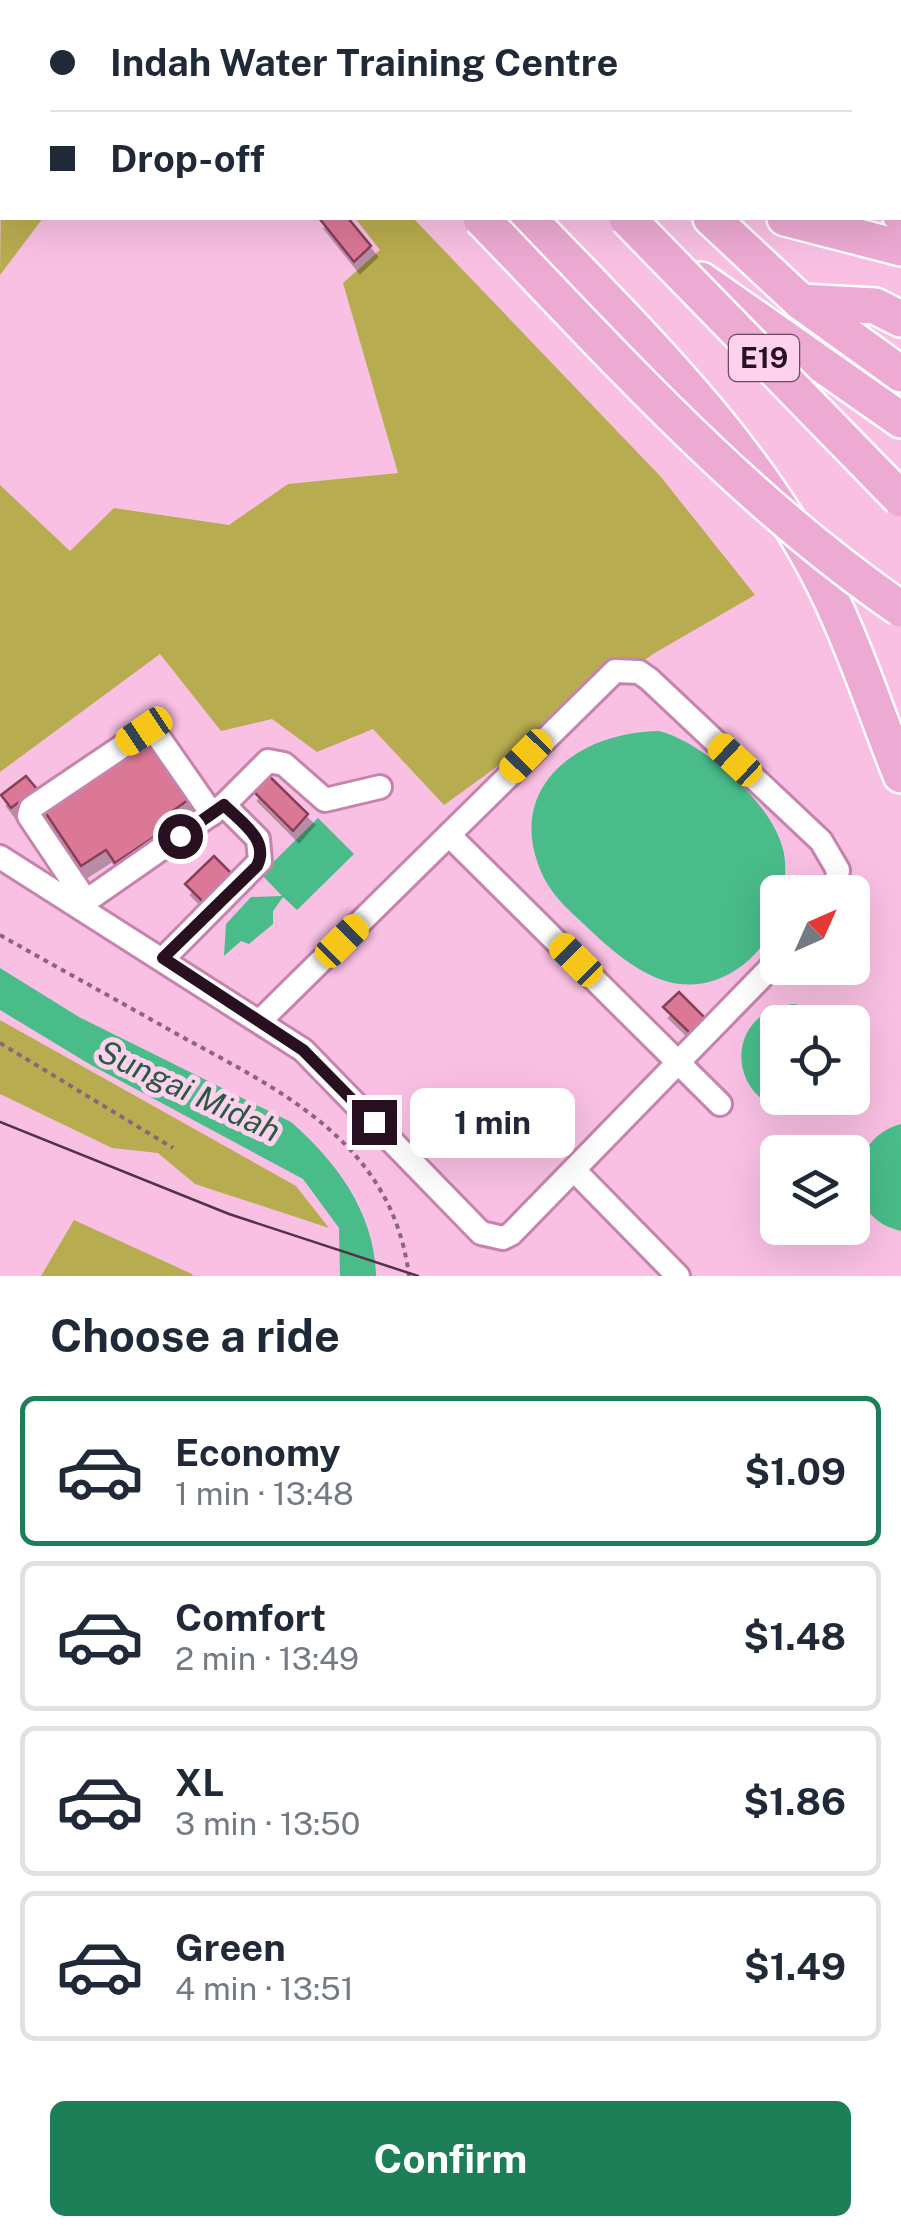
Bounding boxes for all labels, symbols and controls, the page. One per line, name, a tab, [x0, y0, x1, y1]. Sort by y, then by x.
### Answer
text: Indah Water Training Centre	[110, 40, 618, 85]
text: Drop-off	[110, 136, 265, 181]
road number: E19	[729, 335, 799, 381]
car	[111, 702, 177, 760]
car	[494, 724, 558, 788]
car	[703, 729, 767, 791]
route start	[158, 814, 203, 859]
north arrow	[760, 875, 870, 985]
map controls	[760, 875, 870, 1245]
car	[310, 909, 374, 973]
car	[544, 928, 608, 992]
button: locate	[760, 1005, 870, 1115]
water label: Sungai Midah	[92, 1032, 286, 1149]
callout: 1 min	[409, 1087, 574, 1157]
route end	[352, 1100, 397, 1145]
text: 1 min	[454, 1104, 531, 1141]
button: layers	[760, 1135, 870, 1245]
text: Choose a ride	[50, 1309, 340, 1362]
icon: car	[55, 1426, 145, 1516]
text: Economy	[175, 1430, 341, 1475]
text: $1.09	[744, 1449, 846, 1494]
text: 1 min · 13:48	[175, 1475, 354, 1512]
icon: car	[55, 1591, 145, 1681]
text: Comfort	[175, 1595, 326, 1640]
text: $1.48	[743, 1614, 846, 1659]
text: 2 min · 13:49	[175, 1640, 359, 1677]
icon: car	[55, 1756, 145, 1846]
text: XL	[175, 1760, 224, 1805]
text: $1.86	[743, 1779, 846, 1824]
text: 3 min · 13:50	[175, 1805, 360, 1842]
icon: car	[55, 1921, 145, 2011]
text: Green	[175, 1925, 286, 1970]
text: $1.49	[744, 1944, 846, 1989]
text: 4 min · 13:51	[175, 1970, 354, 2007]
button: Confirm	[50, 2101, 851, 2216]

